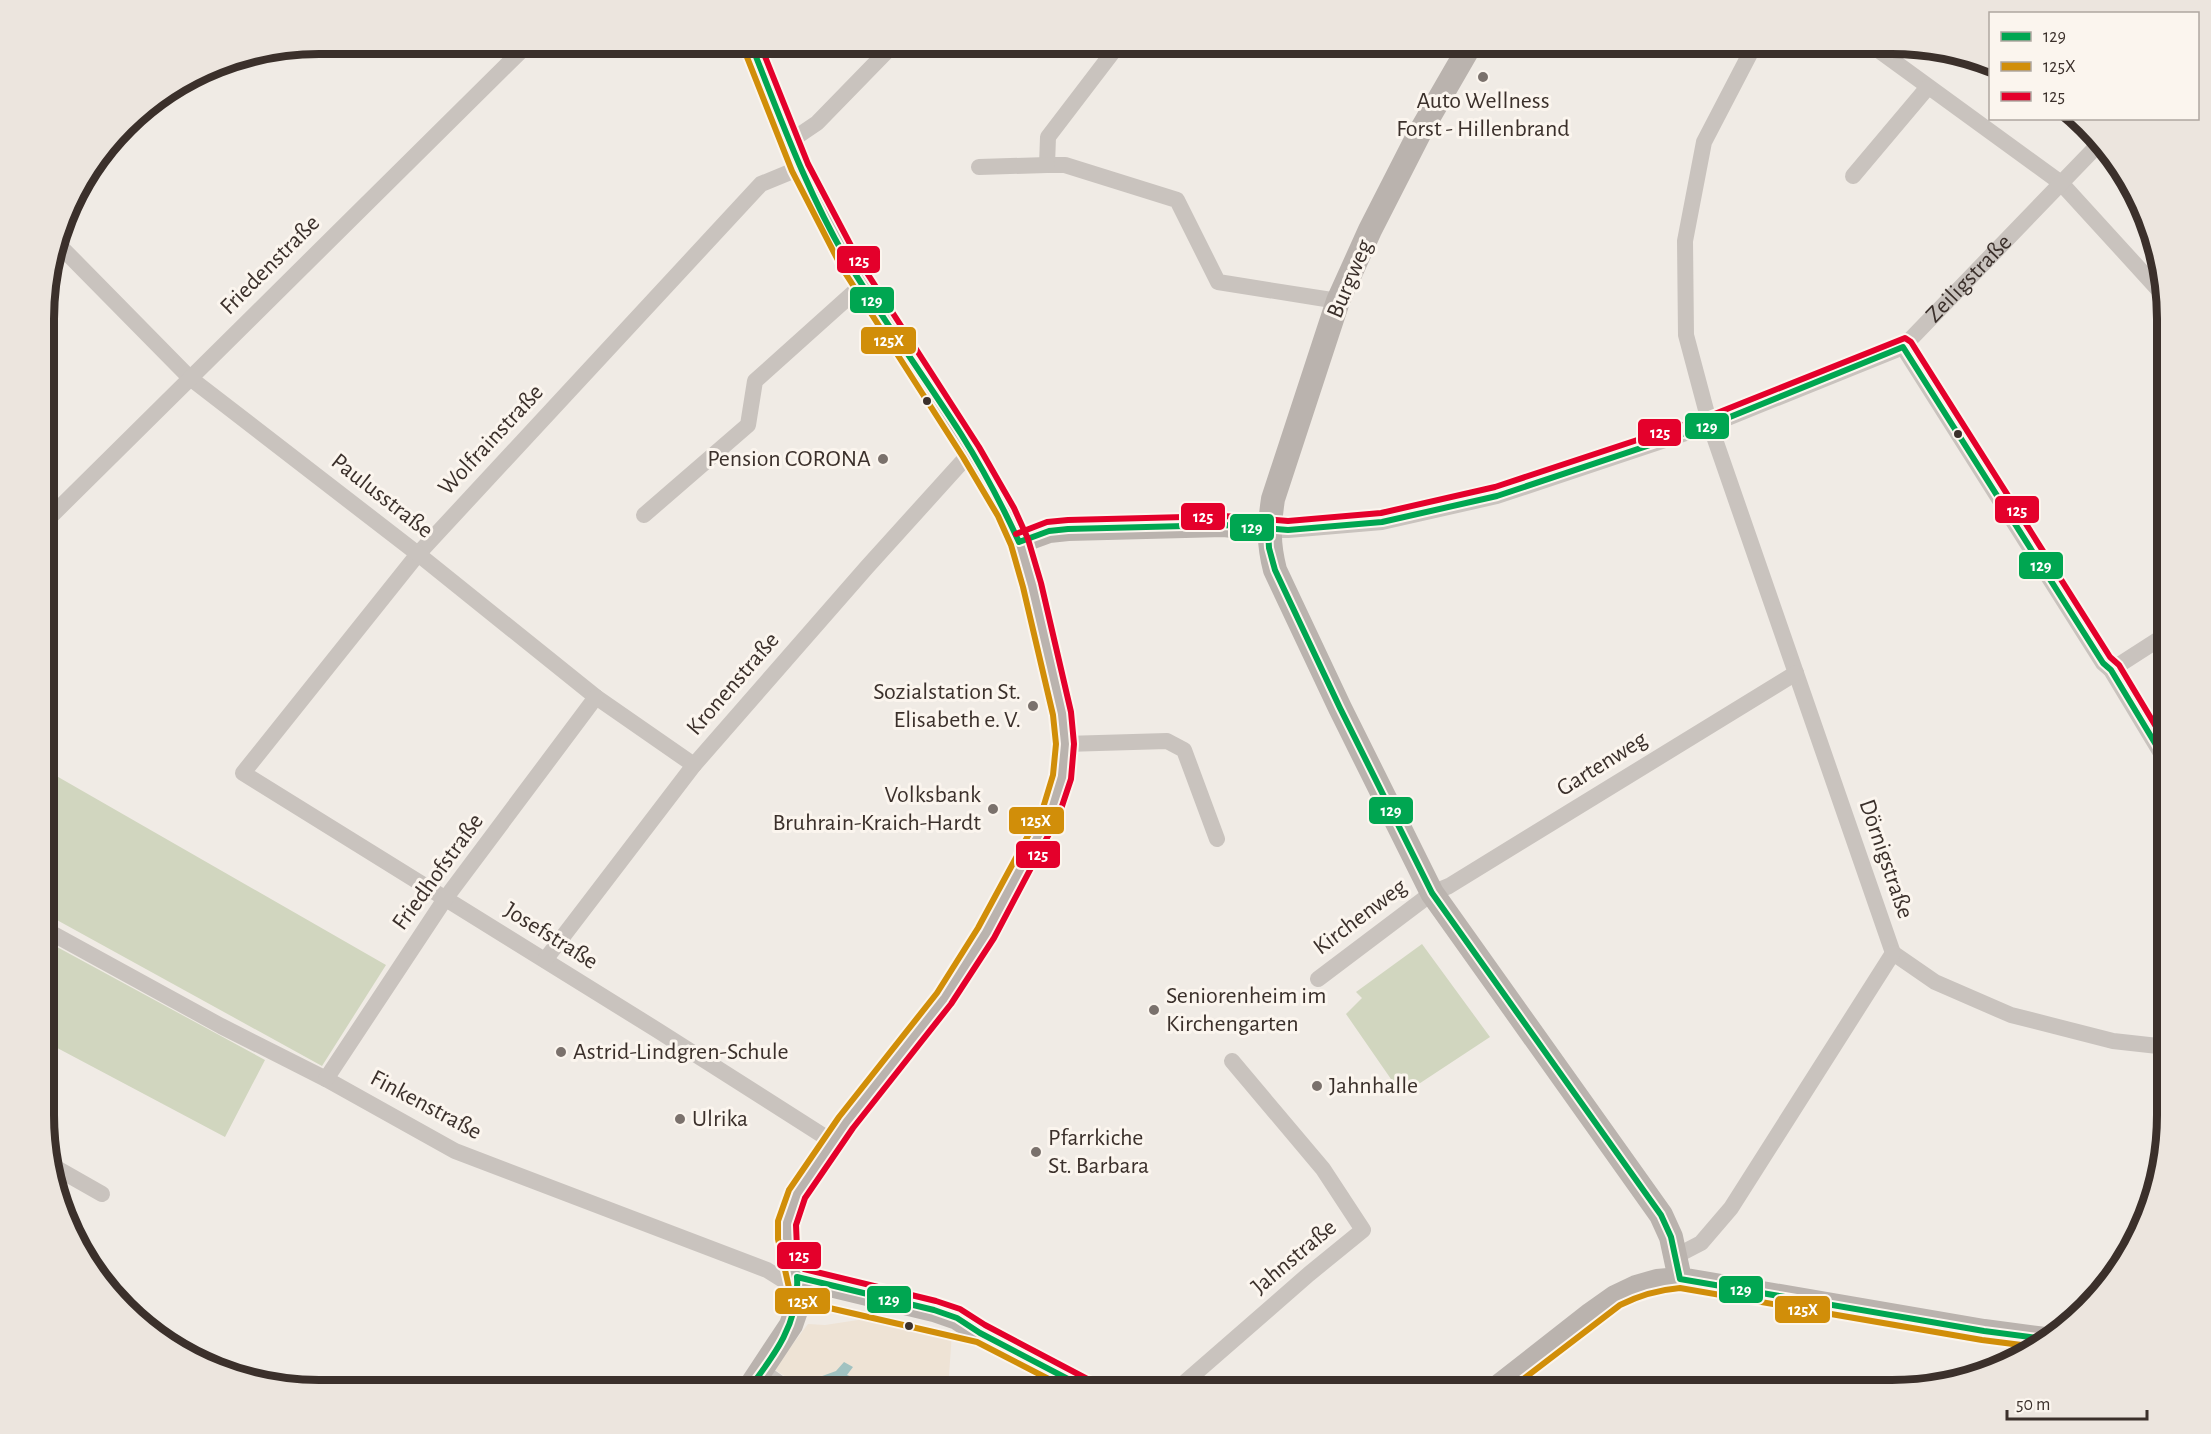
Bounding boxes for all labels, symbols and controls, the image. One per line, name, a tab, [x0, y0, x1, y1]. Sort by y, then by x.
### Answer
legend	[1989, 12, 2199, 120]
text: 129	[2043, 28, 2066, 46]
text: 125X	[2043, 58, 2076, 76]
marker: Auto Wellness Forst - Hillenbrand	[1476, 70, 1490, 84]
text: 125	[2043, 88, 2065, 106]
place label: Auto Wellness Forst - Hillenbrand	[1396, 89, 1570, 141]
street label: Friedenstraße	[216, 211, 324, 319]
street label: Zeiligstraße	[1922, 230, 2017, 327]
street label: Burgweg	[1323, 236, 1377, 322]
line badge: 125	[836, 245, 881, 274]
text: 125	[849, 253, 869, 269]
line badge: 129	[849, 286, 895, 314]
text: 129	[861, 293, 883, 309]
line badge: 125X	[860, 326, 917, 355]
text: 125X	[874, 333, 904, 349]
street label: Wolfrainstraße	[434, 380, 548, 500]
unlabelled marker	[921, 395, 933, 407]
line badge: 129	[1684, 412, 1730, 440]
line badge: 125	[1637, 418, 1682, 447]
text: 129	[1696, 419, 1718, 435]
text: 125	[1650, 425, 1670, 441]
unlabelled marker	[1952, 428, 1964, 440]
place label: Pension CORONA	[707, 447, 871, 471]
street label: Paulusstraße	[327, 449, 437, 543]
marker: Pension CORONA	[876, 452, 890, 466]
line badge: 125	[1994, 495, 2040, 524]
line badge: 125	[1180, 502, 1226, 531]
text: 125	[2007, 503, 2027, 519]
text: 125	[1193, 509, 1213, 525]
line badge: 129	[1229, 513, 1275, 542]
text: 129	[1241, 520, 1263, 536]
line badge: 129	[2018, 551, 2064, 580]
text: 129	[2030, 558, 2052, 574]
street label: Kronenstraße	[682, 628, 784, 740]
place label: Sozialstation St. Elisabeth e. V.	[873, 680, 1021, 732]
marker: Sozialstation St. Elisabeth e. V.	[1026, 699, 1040, 713]
street label: Gartenweg	[1553, 727, 1652, 801]
place label: Volksbank Bruhrain-Kraich-Hardt	[772, 783, 981, 835]
line badge: 129	[1368, 796, 1414, 825]
street label: Dörnigstraße	[1854, 796, 1918, 922]
marker: Volksbank Bruhrain-Kraich-Hardt	[986, 802, 1000, 816]
text: 129	[1380, 803, 1402, 819]
line badge: 125X	[1008, 806, 1065, 835]
street label: Friedhofstraße	[388, 809, 488, 935]
text: 125X	[1021, 813, 1051, 829]
line badge: 125	[1015, 840, 1061, 869]
text: 125	[1028, 847, 1048, 863]
street label: Kirchenweg	[1309, 874, 1411, 960]
street label: Josefstraße	[500, 898, 602, 974]
place label: Seniorenheim im Kirchengarten	[1166, 984, 1326, 1036]
marker: Seniorenheim im Kirchengarten	[1147, 1003, 1161, 1017]
place label: Astrid-Lindgren-Schule	[573, 1040, 789, 1064]
marker: Astrid-Lindgren-Schule	[554, 1045, 568, 1059]
street label: Finkenstraße	[366, 1066, 486, 1144]
place label: Jahnhalle	[1329, 1074, 1418, 1098]
marker: Jahnhalle	[1310, 1079, 1324, 1093]
place label: Ulrika	[692, 1107, 748, 1131]
marker: Ulrika	[673, 1112, 687, 1126]
place label: Pfarrkiche St. Barbara	[1048, 1126, 1149, 1178]
marker: Pfarrkiche St. Barbara	[1029, 1145, 1043, 1159]
street label: Jahnstraße	[1247, 1215, 1341, 1299]
line badge: 125	[776, 1241, 822, 1270]
text: 125	[789, 1248, 809, 1264]
line badge: 129	[1718, 1275, 1764, 1304]
text: 129	[1730, 1282, 1752, 1298]
line badge: 129	[866, 1285, 912, 1314]
line badge: 125X	[774, 1287, 831, 1315]
text: 129	[878, 1292, 900, 1308]
text: 125X	[788, 1294, 818, 1310]
line badge: 125X	[1774, 1295, 1831, 1324]
text: 125X	[1788, 1302, 1818, 1318]
unlabelled marker	[903, 1320, 915, 1332]
scale bar	[2007, 1383, 2146, 1421]
text: 50 m	[2016, 1396, 2050, 1414]

